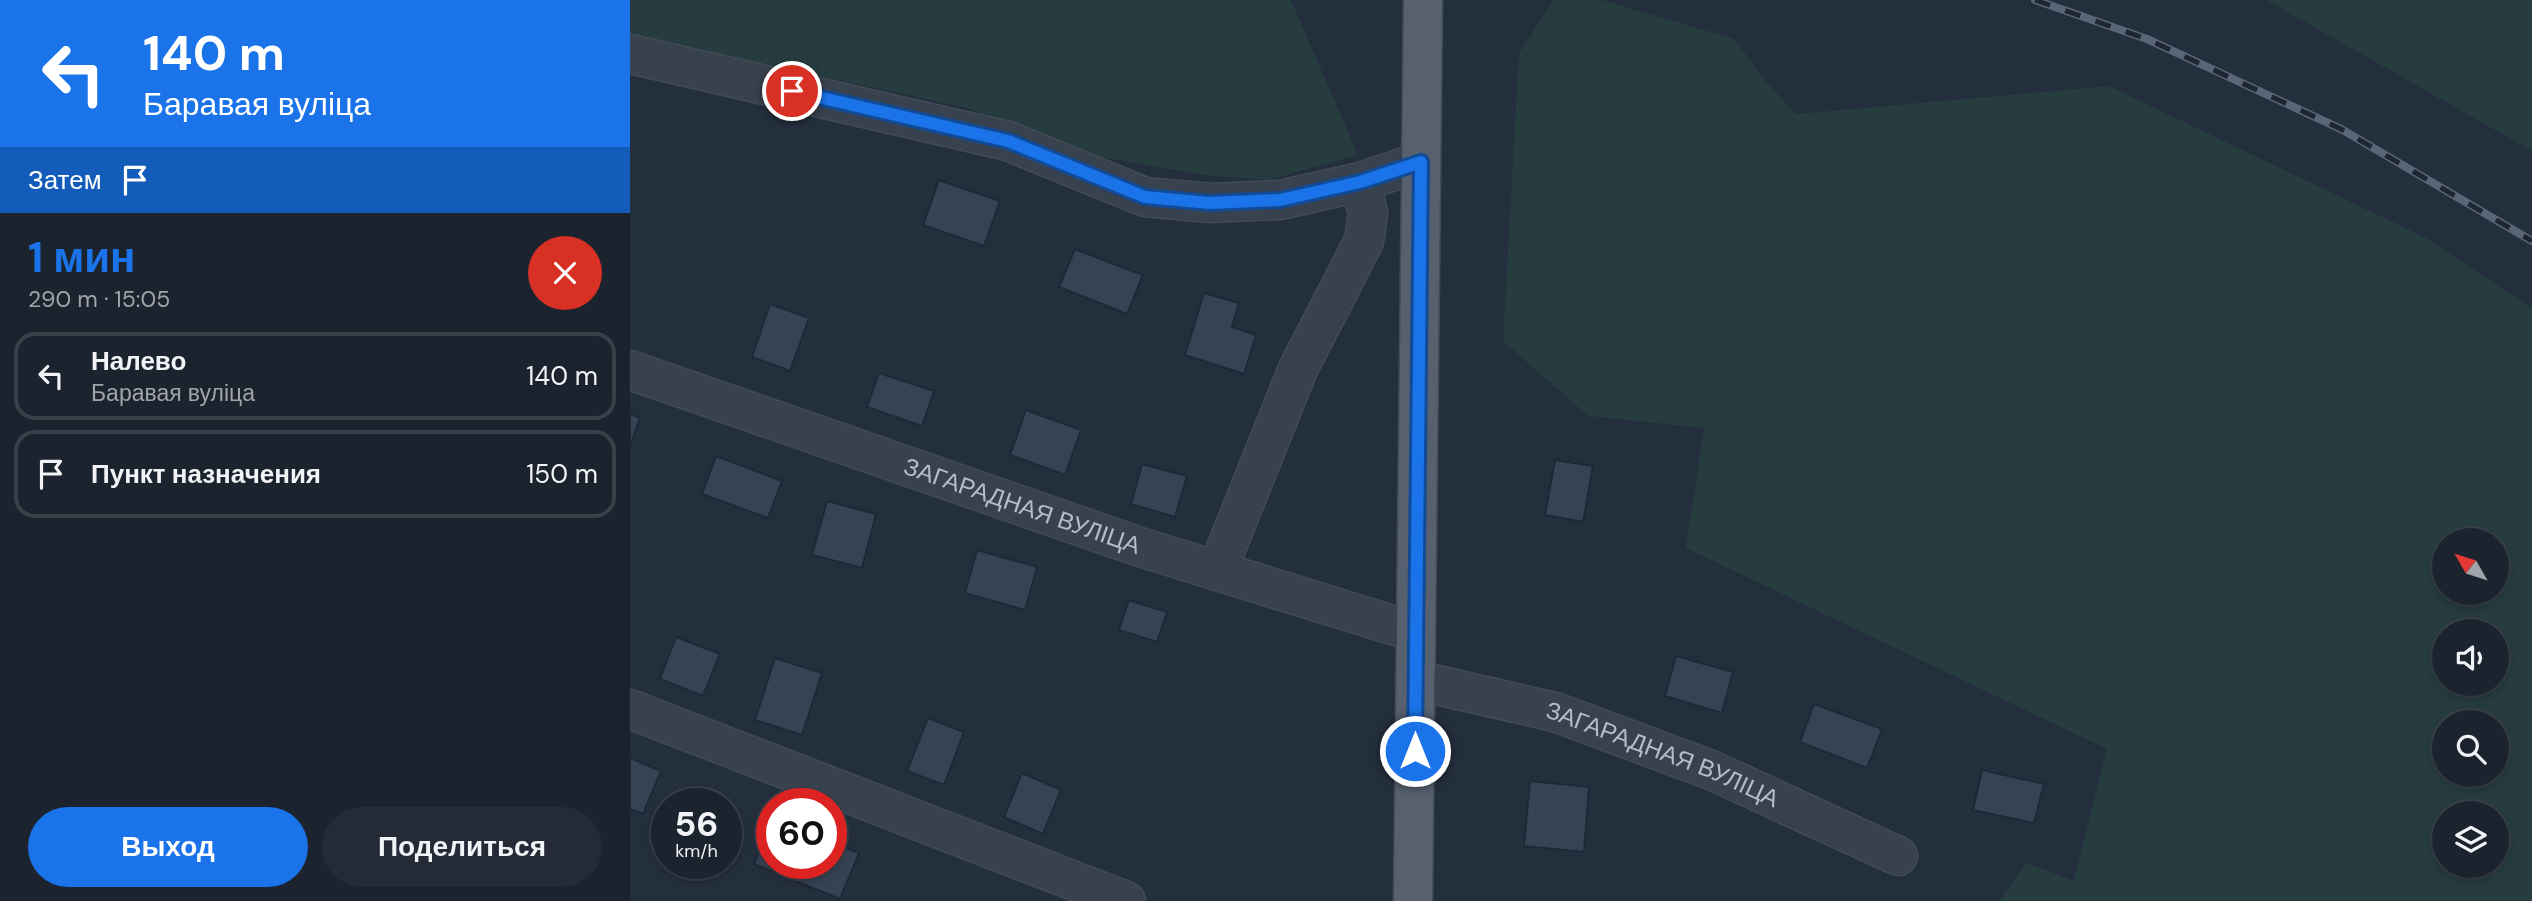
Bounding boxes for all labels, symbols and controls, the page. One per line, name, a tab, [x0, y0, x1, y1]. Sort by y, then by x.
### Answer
text: 140 m	[143, 21, 285, 85]
icon: left	[28, 28, 119, 119]
pin	[762, 61, 822, 121]
icon: arrive	[773, 72, 811, 110]
text: Баравая вуліца	[143, 83, 371, 125]
icon: arrive	[116, 161, 154, 199]
text: Затем	[28, 163, 102, 197]
text: 1 мин	[28, 230, 135, 285]
button: close	[528, 236, 602, 310]
text: 290 m · 15:05	[28, 284, 170, 314]
text: Налево	[91, 344, 186, 378]
icon: left	[32, 357, 70, 395]
text: 140 m	[526, 359, 598, 393]
text: Баравая вуліца	[91, 378, 255, 408]
street label: ЗАГАРАДНАЯ ВУЛІЦА	[900, 450, 1145, 561]
icon: arrive	[32, 455, 70, 493]
text: Пункт назначения	[91, 457, 321, 491]
text: 150 m	[526, 457, 598, 491]
north arrow	[2432, 528, 2510, 606]
map controls	[2432, 528, 2509, 878]
button: sound	[2432, 619, 2509, 696]
street label: ЗАГАРАДНАЯ ВУЛІЦА	[1543, 694, 1784, 814]
button: search	[2432, 710, 2509, 787]
position arrow	[1378, 714, 1452, 788]
speed limit sign: 60	[756, 788, 847, 879]
text: 56	[675, 801, 718, 847]
button: layers	[2432, 801, 2509, 878]
button: Выход	[28, 807, 308, 887]
button: Поделиться	[322, 807, 602, 887]
text: km/h	[675, 839, 718, 863]

